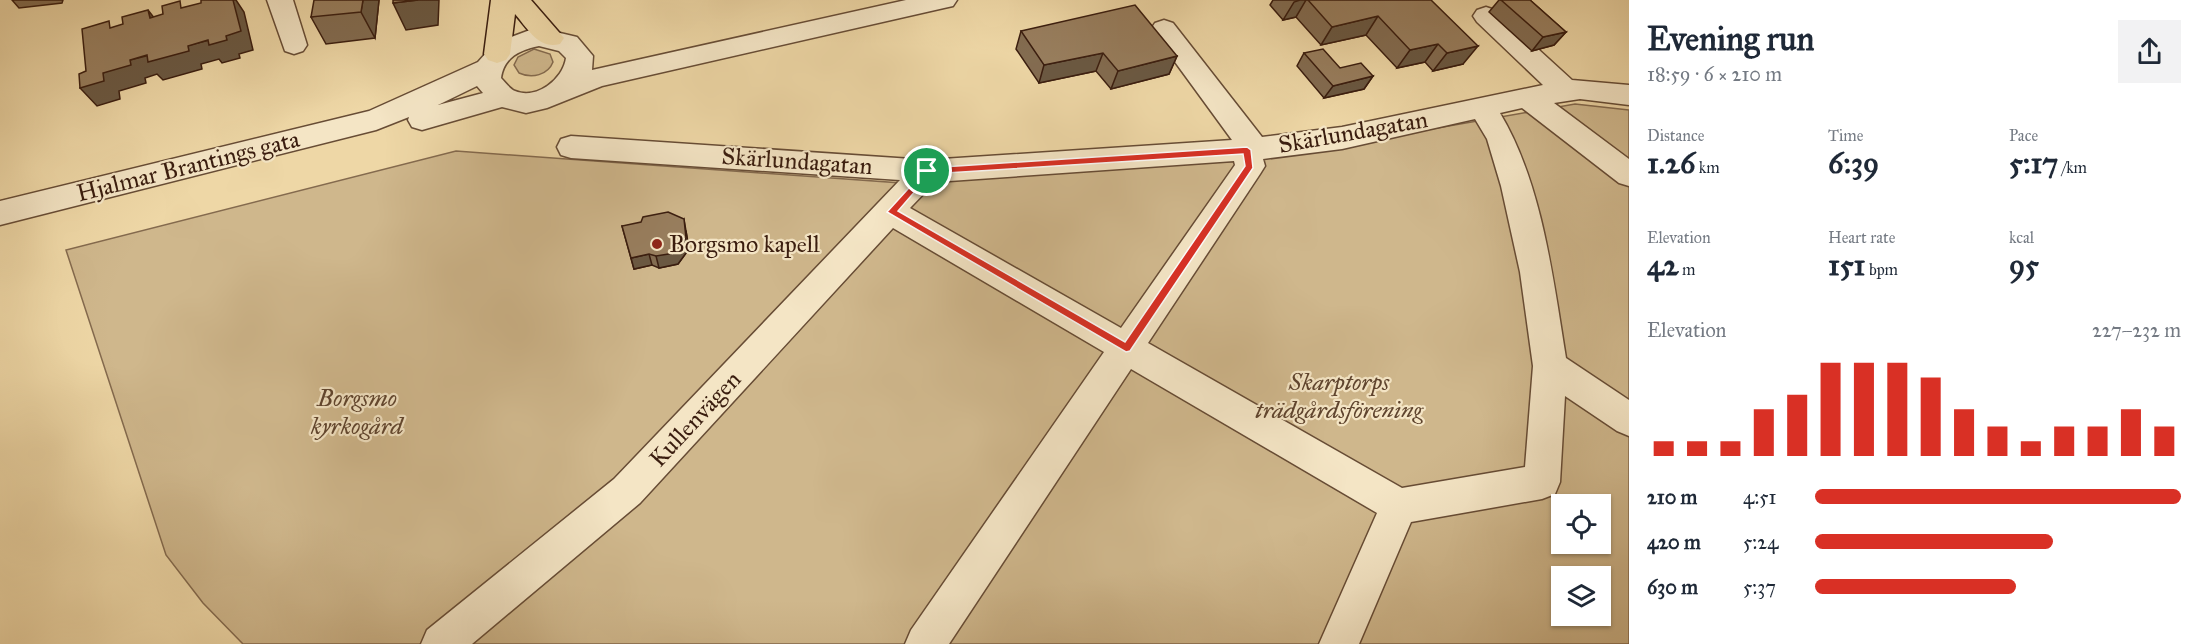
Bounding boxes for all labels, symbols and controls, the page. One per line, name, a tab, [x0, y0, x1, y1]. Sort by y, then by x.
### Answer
text: Evening run	[1647, 19, 1814, 59]
button: share	[2118, 20, 2181, 83]
text: 18:59 · 6 × 210 m	[1647, 62, 1782, 86]
street label: Skärlundagatan	[1276, 104, 1430, 160]
street label: Hjalmar Brantings gata	[73, 124, 303, 208]
text: Distance	[1647, 126, 1704, 145]
text: Time	[1828, 126, 1863, 145]
text: Pace	[2009, 126, 2038, 145]
street label: Skärlundagatan	[721, 141, 873, 181]
pin	[901, 145, 952, 196]
text: 1.26	[1647, 145, 1695, 181]
text: 6:39	[1828, 145, 1879, 181]
text: 5:17	[2009, 145, 2058, 181]
icon: arrive	[910, 154, 943, 187]
text: km	[1695, 158, 1720, 177]
text: /km	[2058, 158, 2087, 177]
text: Elevation	[1647, 228, 1711, 247]
text: Heart rate	[1828, 228, 1895, 247]
text: kcal	[2009, 228, 2034, 247]
place label: Borgsmo kapell	[669, 229, 820, 259]
marker: Borgsmo kapell	[650, 237, 664, 251]
text: 42	[1647, 247, 1679, 283]
text: 151	[1828, 247, 1865, 283]
text: 95	[2009, 247, 2039, 283]
text: m	[1679, 260, 1695, 279]
text: bpm	[1865, 260, 1898, 279]
text: Elevation	[1647, 318, 1726, 342]
text: 227–232 m	[2092, 318, 2181, 342]
street label: Kullenvägen	[643, 365, 747, 473]
park label: Skarptorps trädgårdsförening	[1255, 367, 1425, 425]
park label: Borgsmo kyrkogård	[310, 383, 404, 441]
text: 210 m	[1647, 485, 1697, 509]
text: 4:51	[1743, 485, 1776, 509]
map controls	[1551, 494, 1611, 626]
button: locate	[1551, 494, 1611, 554]
text: 420 m	[1647, 530, 1701, 554]
text: 5:24	[1743, 530, 1778, 554]
button: layers	[1551, 566, 1611, 626]
text: 630 m	[1647, 575, 1698, 599]
text: 5:37	[1743, 575, 1776, 599]

